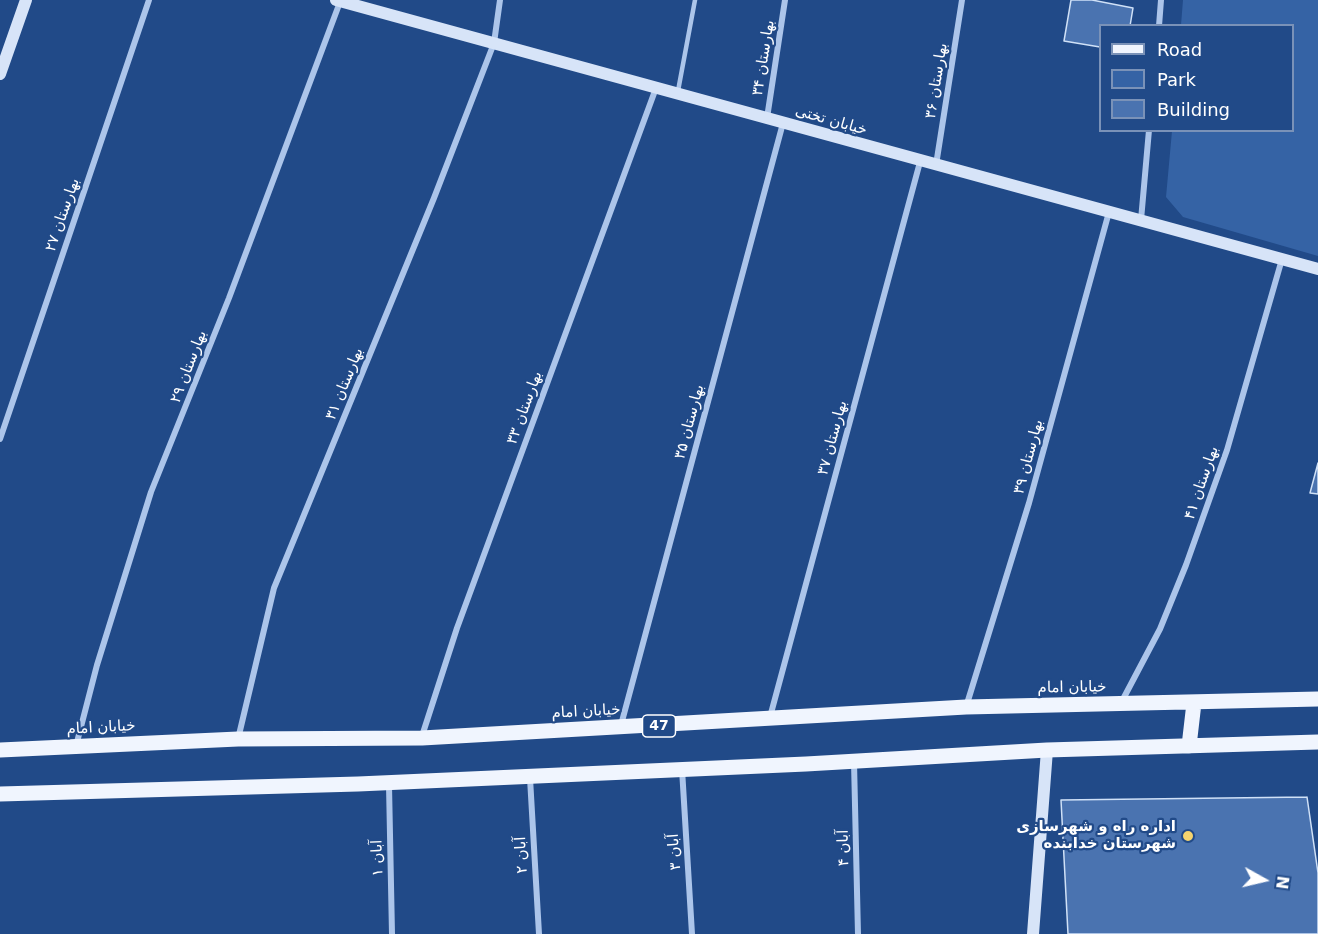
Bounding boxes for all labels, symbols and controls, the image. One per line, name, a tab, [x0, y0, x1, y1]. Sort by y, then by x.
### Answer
street label: بهارستان ۳۴	[749, 19, 779, 97]
legend	[1099, 24, 1294, 132]
text: Road	[1157, 39, 1202, 60]
street label: بهارستان ۳۶	[922, 42, 952, 120]
text: Park	[1157, 69, 1196, 90]
text: Building	[1157, 99, 1230, 120]
street label: خیابان تختی	[793, 102, 869, 140]
street label: بهارستان ۲۷	[42, 176, 84, 254]
street label: بهارستان ۲۹	[167, 328, 211, 406]
street label: بهارستان ۳۱	[322, 345, 368, 423]
street label: بهارستان ۳۳	[503, 369, 547, 447]
street label: بهارستان ۳۵	[671, 383, 709, 461]
street label: بهارستان ۳۷	[814, 399, 852, 477]
street label: بهارستان ۳۹	[1010, 418, 1048, 496]
street label: بهارستان ۴۱	[1181, 444, 1223, 522]
street label: خیابان امام	[1037, 678, 1107, 698]
street label: خیابان امام	[551, 701, 621, 723]
road number: 47	[642, 715, 676, 737]
street label: خیابان امام	[66, 717, 136, 739]
place label: اداره راه و شهرسازی شهرستان خدابنده	[1016, 818, 1176, 853]
street label: آبان ۴	[835, 829, 853, 867]
marker: اداره راه و شهرسازی شهرستان خدابنده	[1181, 829, 1195, 843]
street label: آبان ۳	[665, 833, 685, 871]
street label: آبان ۲	[512, 836, 532, 874]
street label: آبان ۱	[368, 839, 388, 877]
north arrow	[1234, 850, 1294, 910]
text: N	[1272, 875, 1293, 891]

